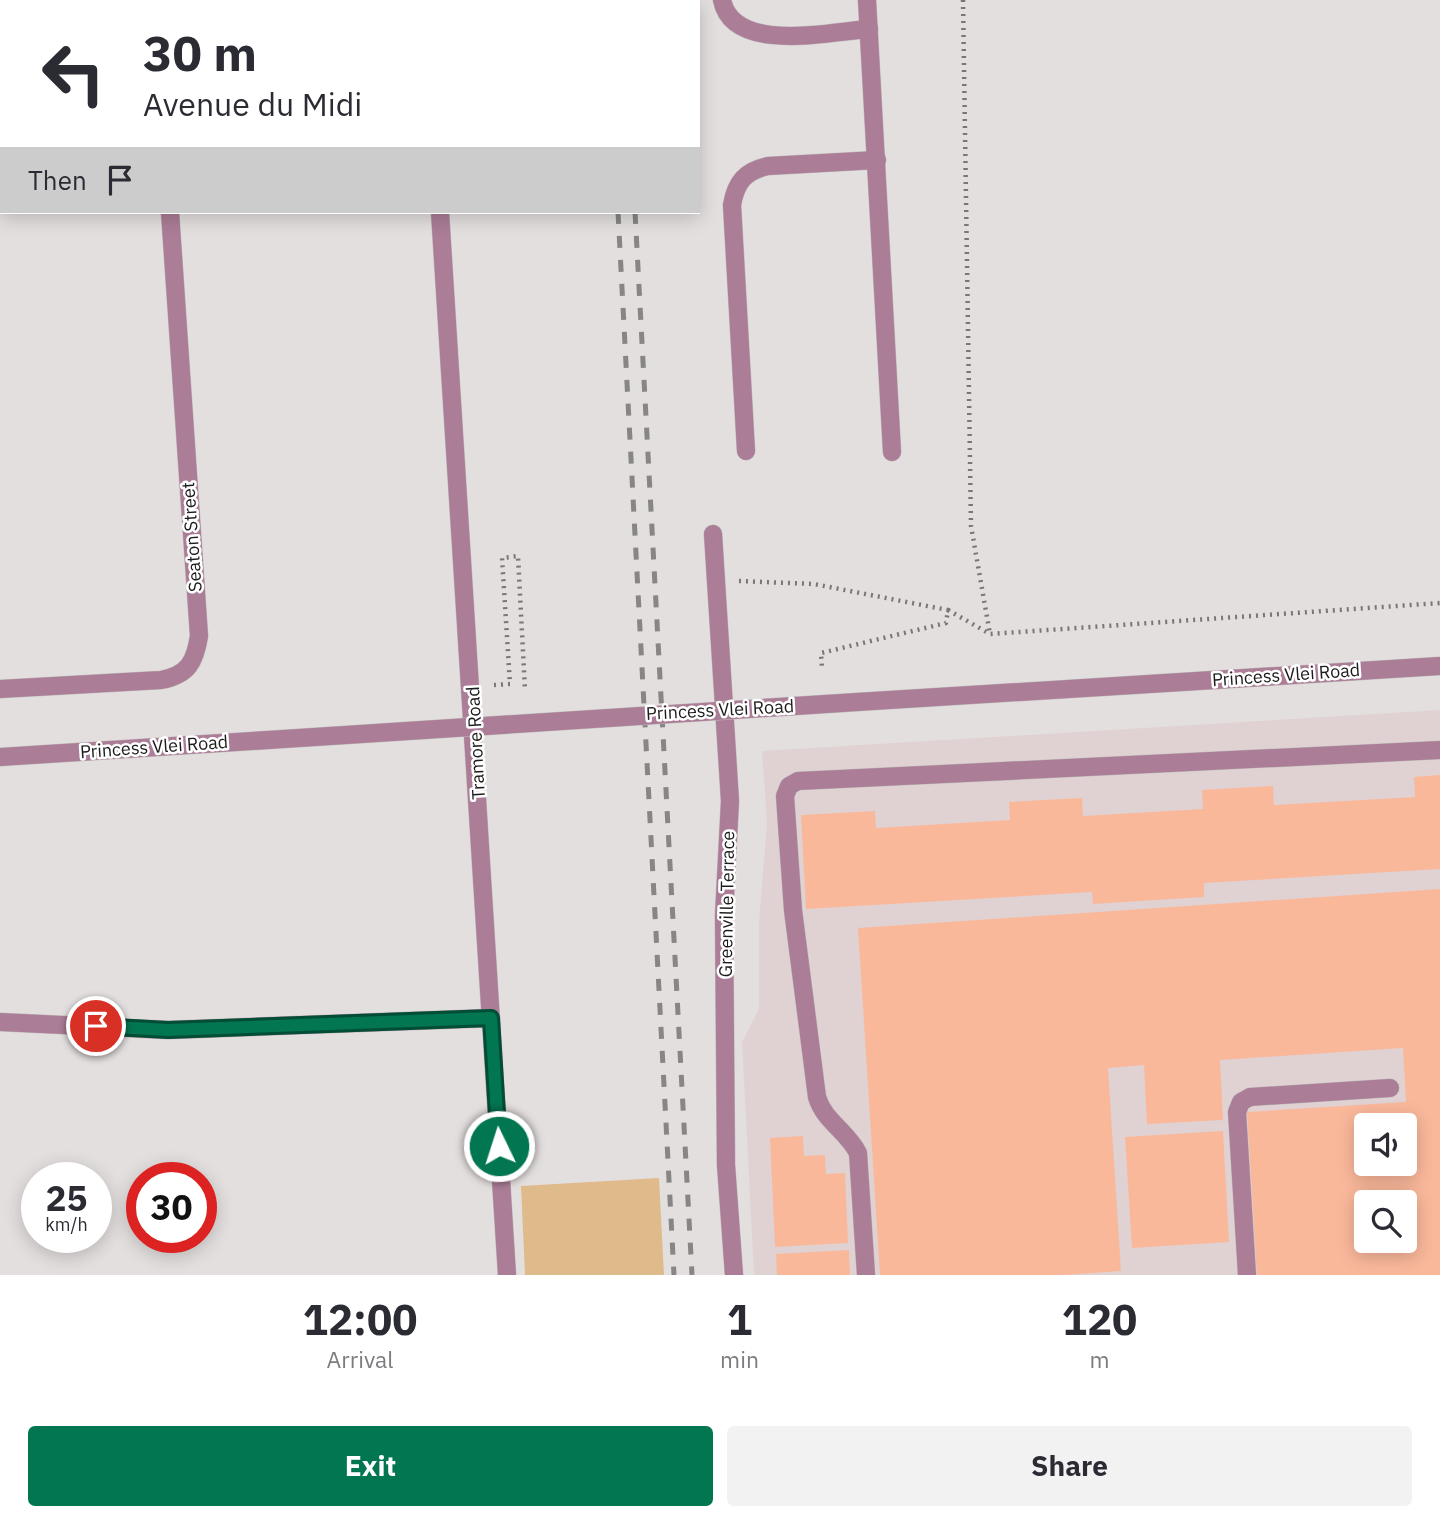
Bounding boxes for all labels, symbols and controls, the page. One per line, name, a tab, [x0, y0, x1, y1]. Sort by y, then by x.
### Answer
text: 30 m	[143, 21, 257, 84]
icon: left	[28, 28, 119, 119]
text: Avenue du Midi	[143, 83, 362, 125]
icon: arrive	[101, 161, 139, 199]
text: Then	[28, 163, 87, 197]
street label: Seaton Street	[176, 481, 207, 593]
street label: Princess Vlei Road	[1211, 658, 1361, 691]
street label: Tramore Road	[461, 686, 490, 800]
street label: Princess Vlei Road	[645, 694, 795, 725]
street label: Princess Vlei Road	[79, 730, 229, 763]
street label: Greenville Terrace	[714, 830, 739, 978]
pin	[66, 996, 126, 1056]
icon: arrive	[77, 1007, 115, 1045]
position arrow	[462, 1109, 536, 1183]
map controls	[1354, 1113, 1417, 1253]
button: sound	[1354, 1113, 1417, 1176]
speed limit sign: 30	[126, 1162, 217, 1253]
text: 25	[45, 1175, 88, 1221]
button: search	[1354, 1190, 1417, 1253]
text: km/h	[45, 1213, 88, 1236]
text: 12:00	[303, 1292, 417, 1347]
text: 1	[727, 1292, 752, 1347]
text: 120	[1062, 1292, 1137, 1347]
text: Arrival	[327, 1344, 394, 1374]
text: min	[720, 1344, 759, 1374]
text: m	[1089, 1344, 1110, 1374]
button: Exit	[28, 1426, 713, 1506]
button: Share	[727, 1426, 1412, 1506]

